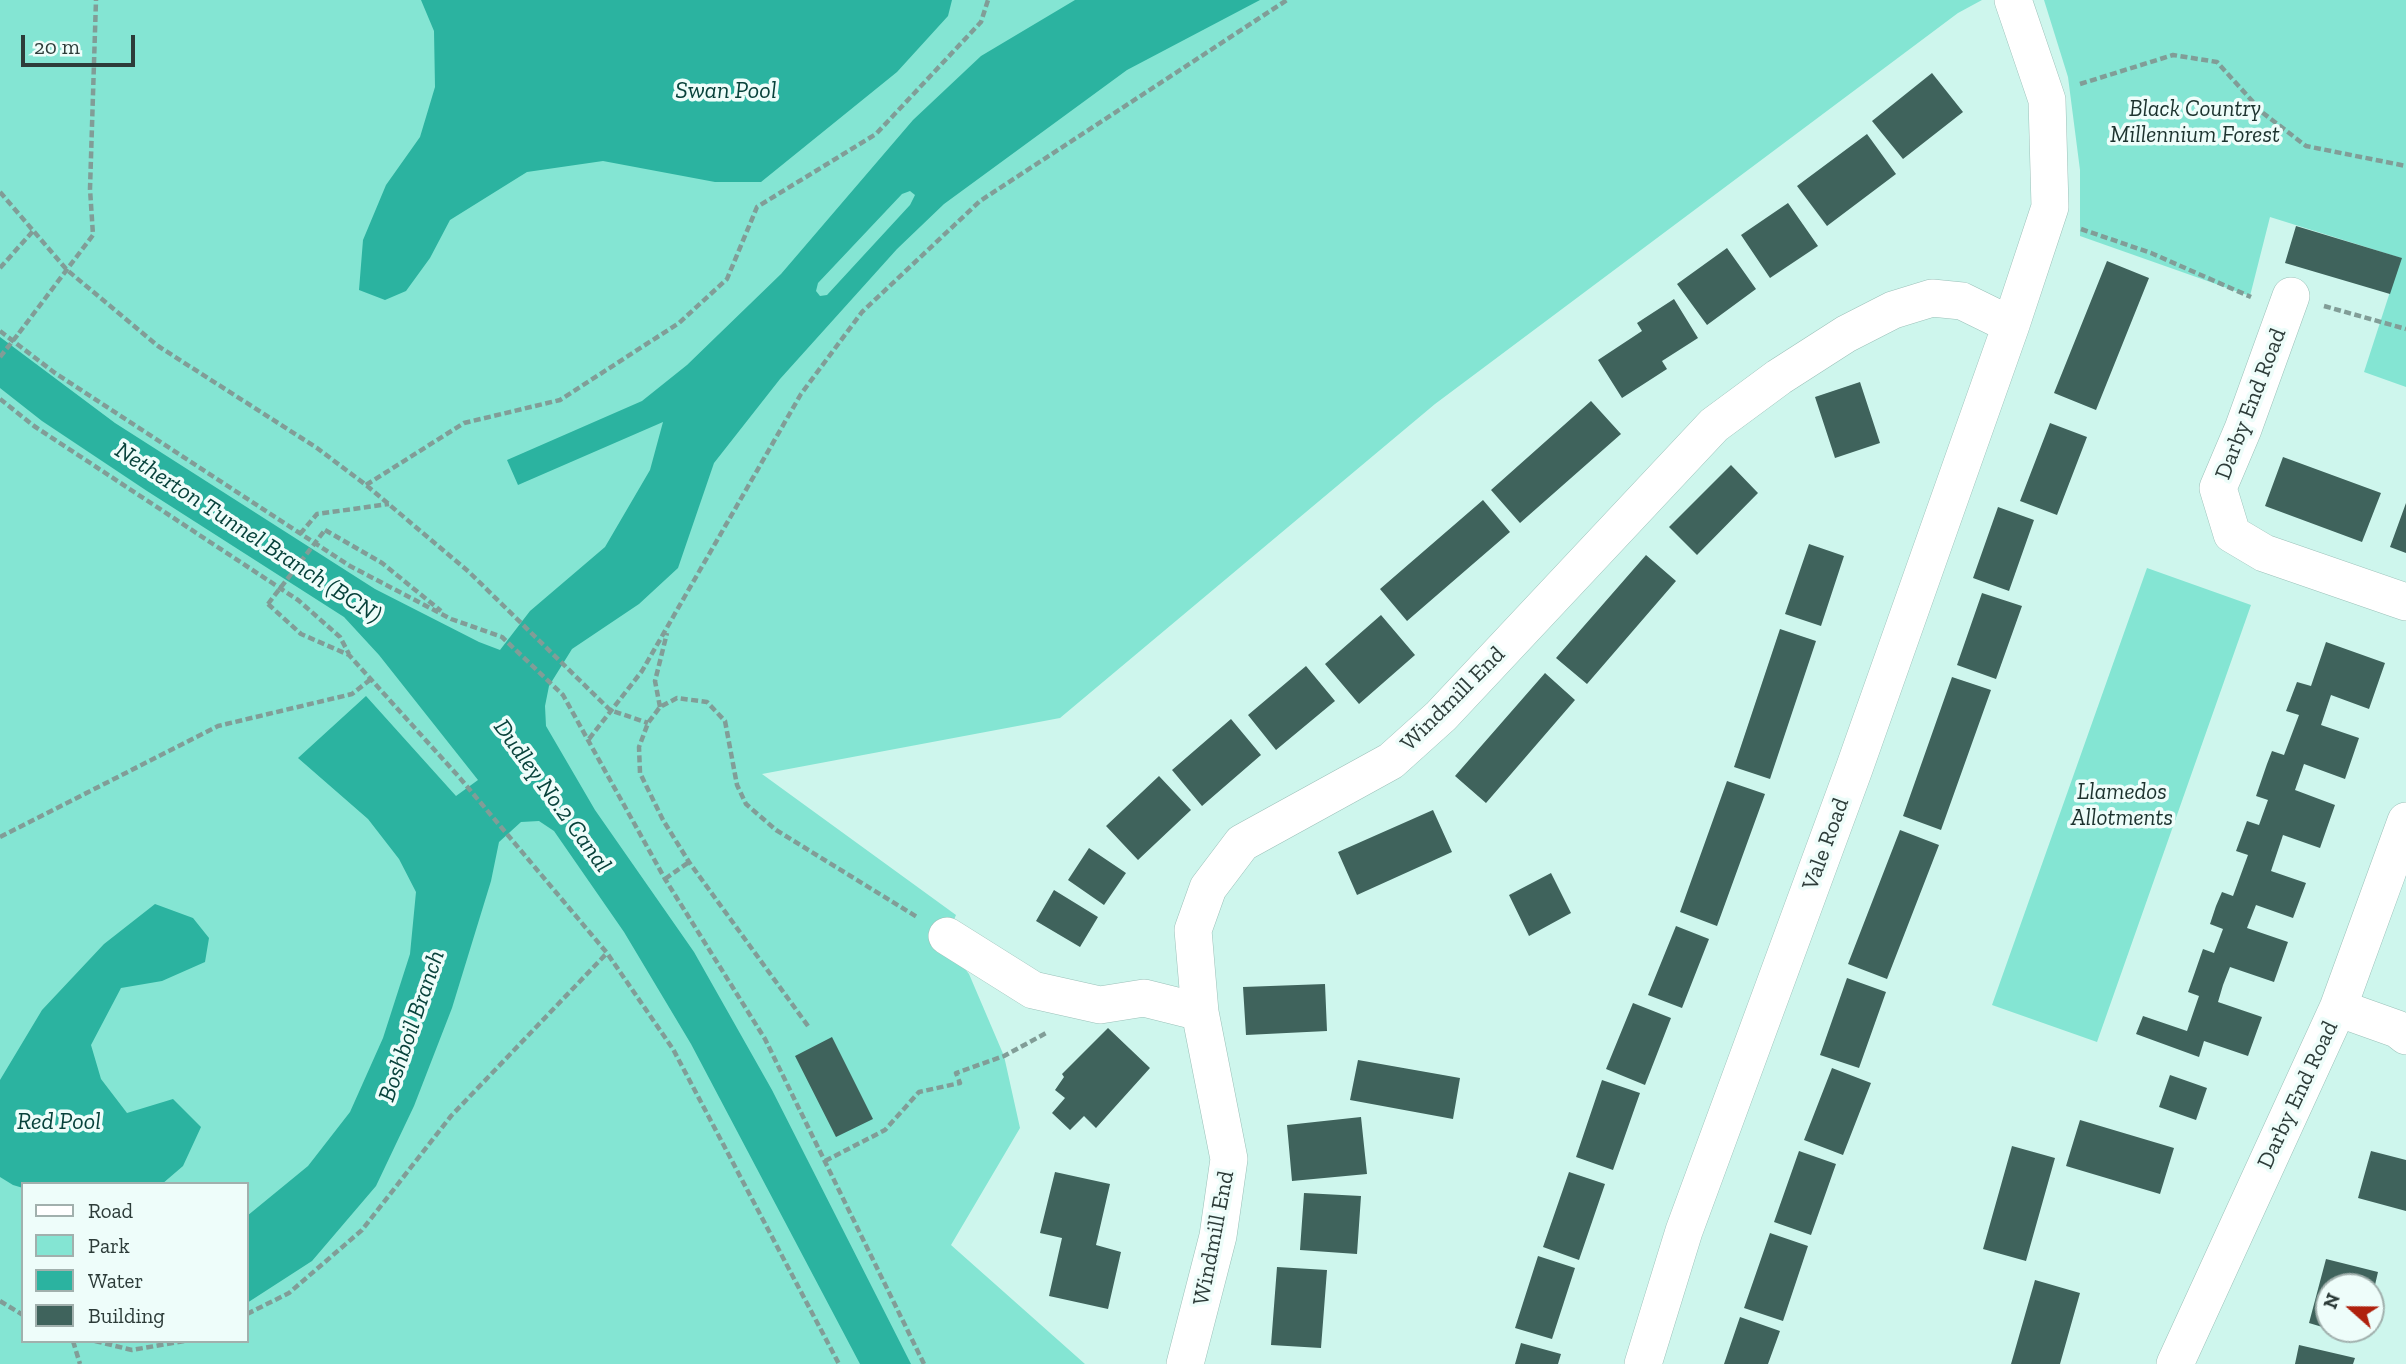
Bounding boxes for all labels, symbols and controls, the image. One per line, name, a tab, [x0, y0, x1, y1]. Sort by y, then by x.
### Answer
scale bar	[24, 21, 138, 65]
text: 20 m	[34, 34, 80, 59]
water label: Swan Pool	[675, 77, 777, 105]
park label: Black Country Millennium Forest	[2110, 95, 2280, 149]
street label: Darby End Road	[2209, 324, 2293, 484]
water label: Netherton Tunnel Branch (BCN)	[109, 436, 387, 630]
street label: Windmill End	[1395, 641, 1511, 757]
water label: Dudley No.2 Canal	[487, 714, 617, 878]
park label: Llamedos Allotments	[2071, 778, 2173, 832]
street label: Vale Road	[1797, 794, 1855, 894]
water label: Boshboil Branch	[373, 947, 451, 1105]
street label: Darby End Road	[2252, 1017, 2344, 1173]
water label: Red Pool	[17, 1108, 101, 1136]
street label: Windmill End	[1187, 1168, 1241, 1308]
legend	[21, 1182, 248, 1343]
text: Road	[88, 1198, 133, 1223]
text: Park	[88, 1233, 130, 1258]
text: Water	[88, 1268, 143, 1293]
north arrow	[2315, 1273, 2385, 1343]
text: N	[2318, 1290, 2345, 1312]
text: Building	[88, 1303, 165, 1328]

